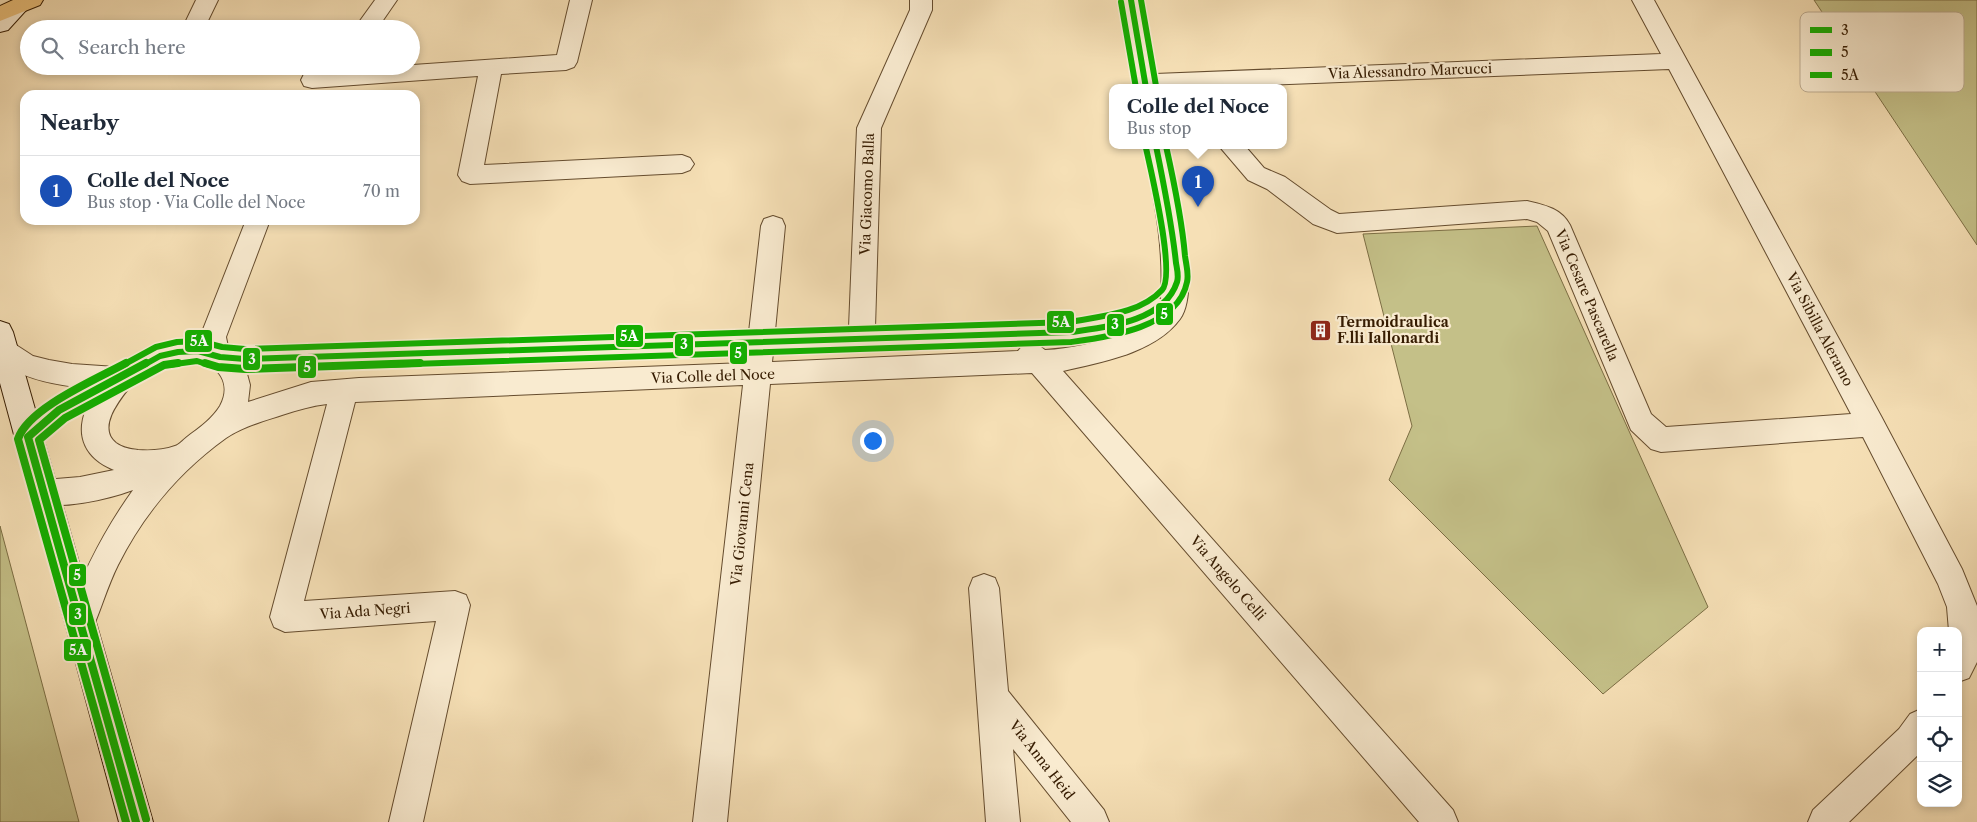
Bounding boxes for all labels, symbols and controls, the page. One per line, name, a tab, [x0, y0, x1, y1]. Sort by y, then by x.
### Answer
legend	[1800, 12, 1964, 92]
search box	[20, 20, 420, 75]
text: 3	[1841, 21, 1849, 39]
icon: search	[38, 34, 66, 62]
text: Search here	[78, 36, 186, 59]
text: 5	[1841, 43, 1849, 61]
street label: Via Alessandro Marcucci	[1327, 59, 1492, 83]
text: 5A	[1841, 66, 1860, 84]
popup	[1109, 84, 1287, 149]
text: Colle del Noce	[1127, 95, 1269, 118]
text: Nearby	[40, 110, 119, 135]
text: Bus stop	[1127, 118, 1191, 138]
street label: Via Giacomo Balla	[856, 132, 878, 256]
pin: 1	[1182, 166, 1214, 207]
text: Colle del Noce	[87, 169, 229, 192]
text: 1	[52, 181, 60, 201]
text: 70 m	[363, 181, 400, 201]
text: Bus stop · Via Colle del Noce	[87, 192, 305, 212]
street label: Via Cesare Pascarella	[1551, 226, 1623, 364]
street label: Via Sibilla Aleramo	[1782, 268, 1858, 389]
line badge: 5	[1155, 302, 1174, 326]
text: 5	[1160, 305, 1168, 323]
line badge: 5A	[1046, 310, 1075, 334]
text: 5A	[1052, 313, 1071, 331]
line badge: 3	[1106, 313, 1125, 337]
place label: Termoidraulica F.lli Iallonardi	[1337, 313, 1450, 347]
text: 3	[1111, 315, 1119, 333]
building icon: Termoidraulica F.lli Iallonardi	[1309, 318, 1333, 342]
line badge: 5A	[615, 324, 644, 348]
text: 5A	[620, 327, 639, 345]
line badge: 5A	[184, 329, 213, 353]
text: 5A	[190, 332, 209, 350]
line badge: 3	[674, 333, 694, 357]
text: 3	[680, 335, 688, 353]
line badge: 5	[729, 341, 748, 365]
text: 5	[734, 344, 742, 362]
line badge: 3	[242, 347, 261, 371]
text: 3	[248, 350, 256, 368]
line badge: 5	[297, 355, 317, 379]
text: 5	[303, 358, 311, 376]
street label: Via Colle del Noce	[650, 365, 775, 387]
your location	[860, 428, 886, 454]
street label: Via Giovanni Cena	[726, 461, 757, 588]
street label: Via Angelo Celli	[1186, 531, 1270, 624]
line badge: 5	[68, 563, 87, 587]
text: 5	[73, 566, 81, 584]
street label: Via Ada Negri	[318, 599, 411, 623]
line badge: 3	[68, 602, 87, 626]
text: 3	[74, 605, 82, 623]
map controls	[1917, 627, 1962, 807]
button: +	[1917, 627, 1962, 672]
line badge: 5A	[63, 638, 92, 662]
text: 5A	[69, 641, 88, 659]
button: −	[1917, 672, 1962, 717]
street label: Via Anna Heid	[1005, 716, 1079, 804]
button: locate	[1917, 717, 1962, 762]
button: layers	[1917, 762, 1962, 807]

